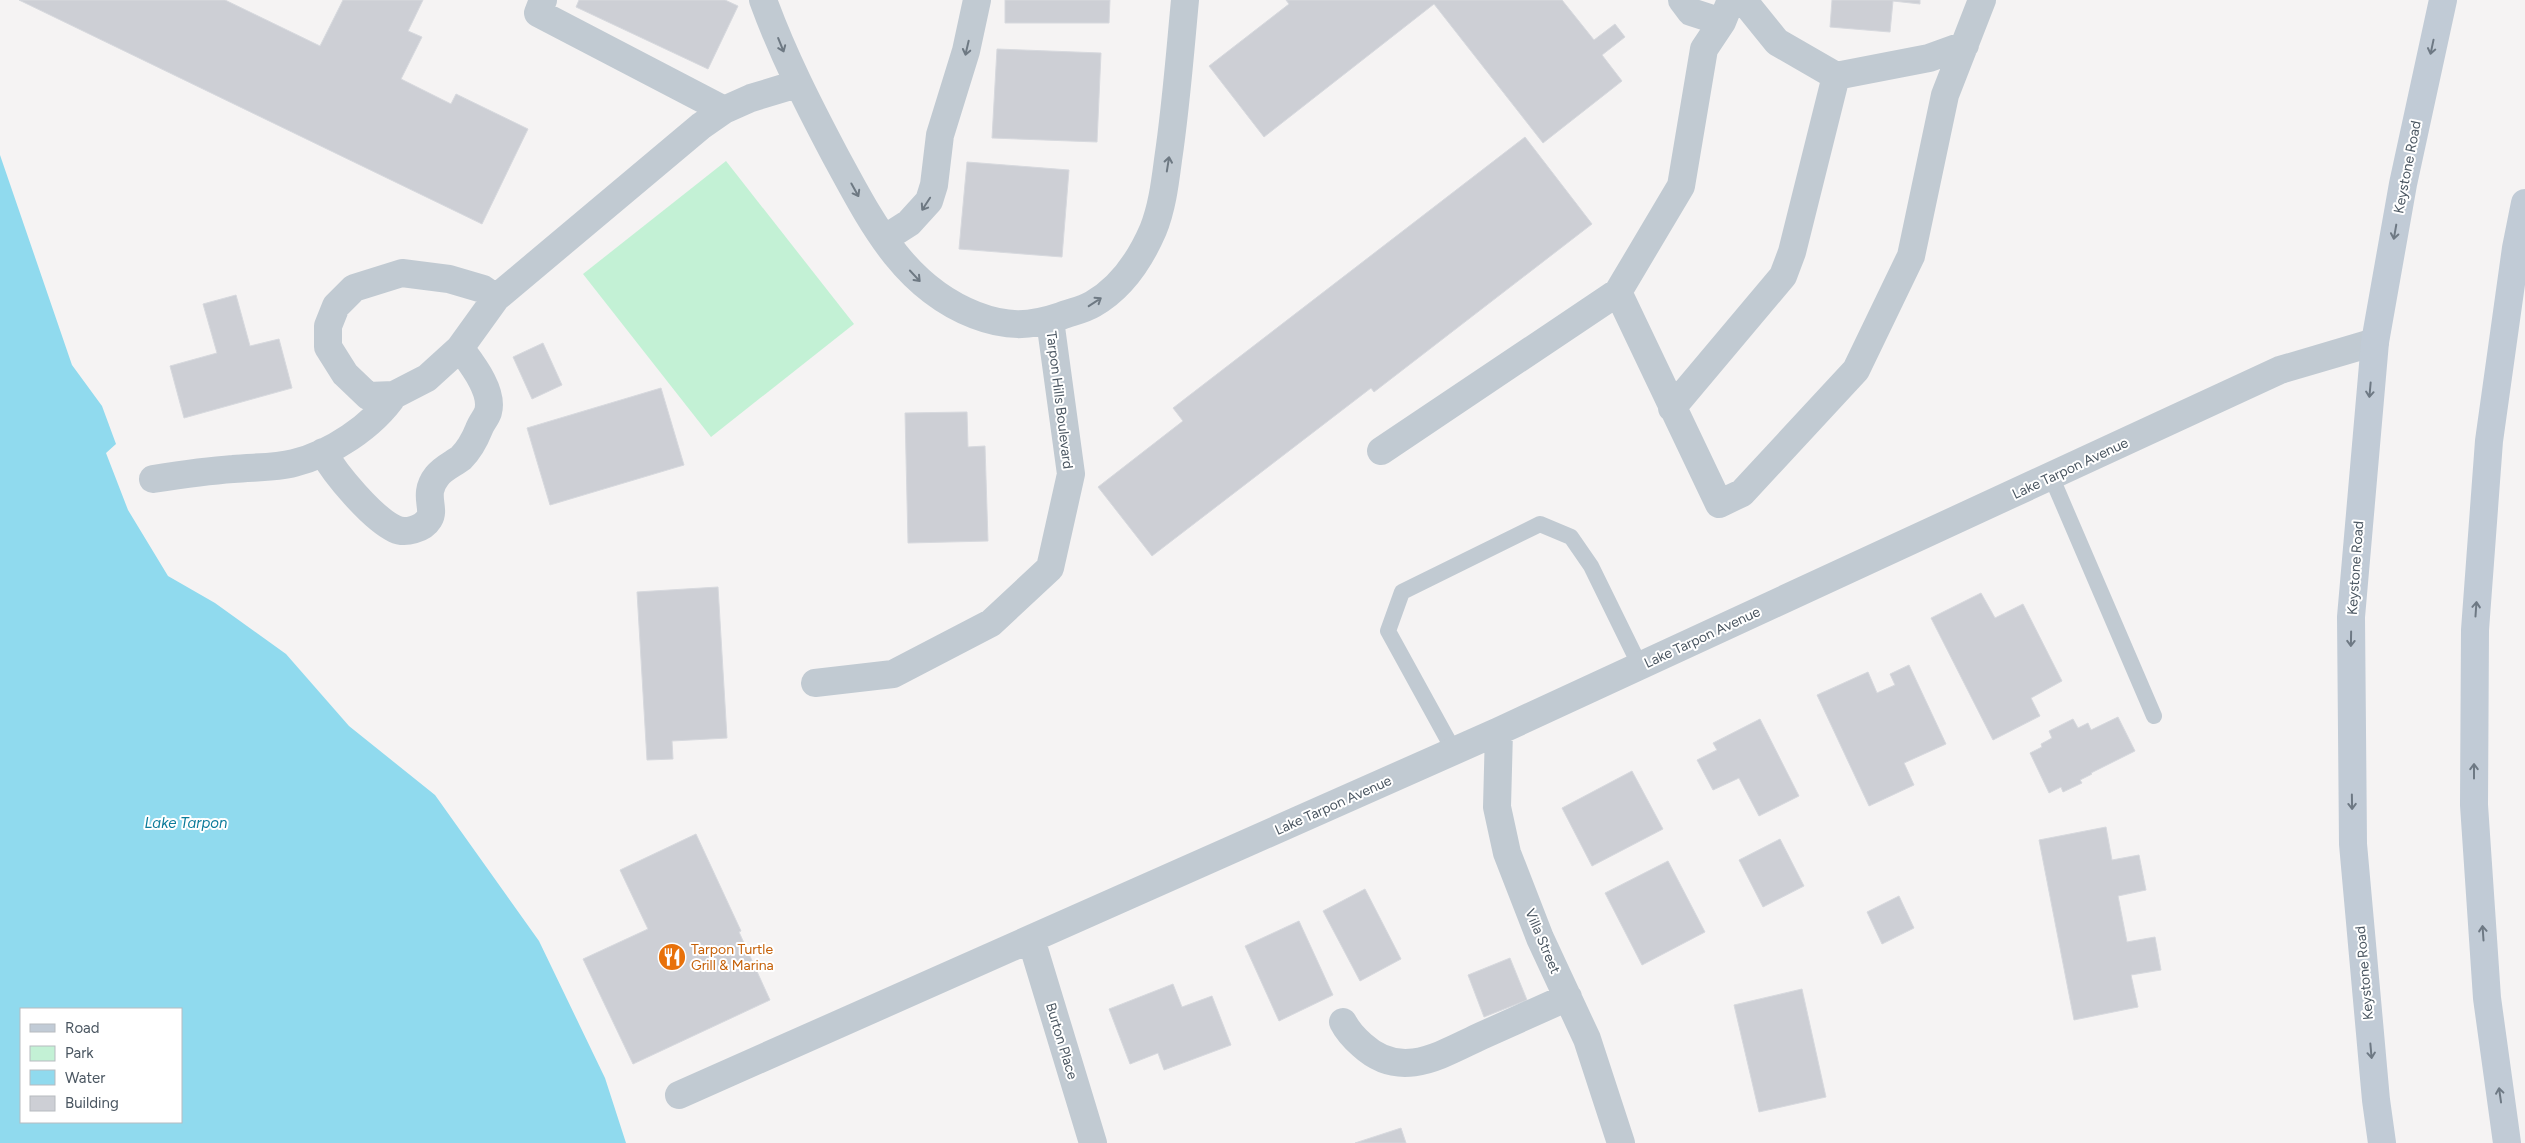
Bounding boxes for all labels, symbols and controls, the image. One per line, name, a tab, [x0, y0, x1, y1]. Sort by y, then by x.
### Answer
one-way arrow	[777, 37, 786, 52]
one-way arrow	[961, 39, 971, 55]
one-way arrow	[2427, 39, 2437, 55]
street label: Keystone Road	[2390, 119, 2425, 215]
one-way arrow	[1163, 156, 1173, 172]
one-way arrow	[850, 182, 860, 197]
one-way arrow	[921, 196, 931, 210]
one-way arrow	[2389, 223, 2399, 239]
one-way arrow	[909, 270, 921, 283]
one-way arrow	[1088, 296, 1102, 307]
street label: Tarpon Hills Boulevard	[1043, 330, 1076, 470]
one-way arrow	[2366, 382, 2375, 398]
street label: Lake Tarpon Avenue	[2010, 434, 2131, 503]
street label: Keystone Road	[2344, 520, 2367, 616]
one-way arrow	[2472, 601, 2481, 617]
street label: Lake Tarpon Avenue	[1642, 603, 1763, 672]
one-way arrow	[2346, 630, 2356, 647]
one-way arrow	[2469, 763, 2479, 780]
street label: Lake Tarpon Avenue	[1272, 772, 1394, 839]
one-way arrow	[2347, 793, 2357, 809]
water label: Lake Tarpon	[145, 814, 227, 832]
street label: Villa Street	[1521, 906, 1564, 976]
street label: Keystone Road	[2352, 925, 2377, 1021]
one-way arrow	[2478, 926, 2487, 942]
place label: Tarpon Turtle Grill & Marina	[691, 941, 774, 974]
restaurant icon: Tarpon Turtle Grill & Marina	[657, 942, 687, 972]
street label: Burton Place	[1042, 1001, 1081, 1082]
legend	[20, 1008, 182, 1123]
text: Road	[65, 1019, 100, 1037]
one-way arrow	[2366, 1043, 2376, 1059]
text: Park	[65, 1044, 94, 1062]
text: Water	[65, 1069, 105, 1087]
one-way arrow	[2495, 1087, 2505, 1103]
text: Building	[65, 1094, 119, 1112]

